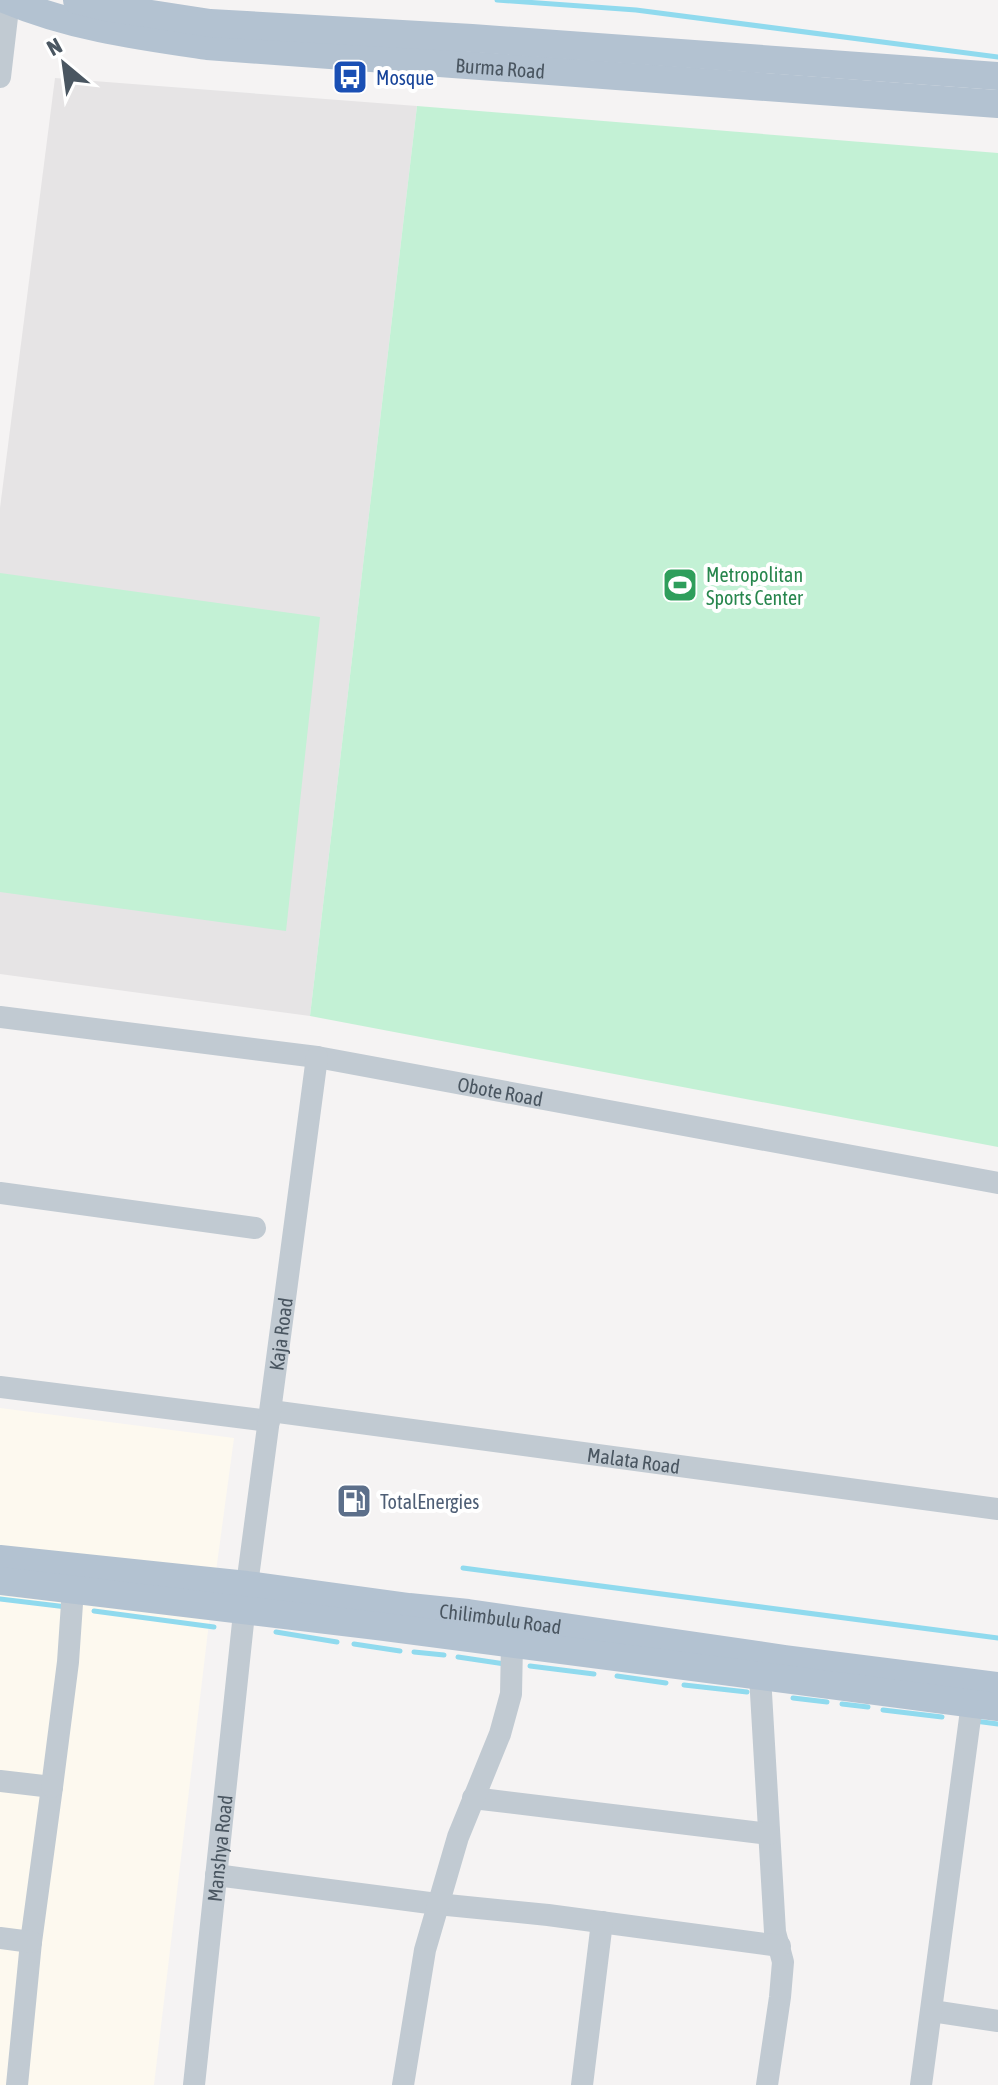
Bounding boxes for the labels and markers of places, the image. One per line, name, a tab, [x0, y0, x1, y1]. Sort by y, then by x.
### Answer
bus stop icon: Mosque	[331, 58, 369, 96]
place label: Mosque	[376, 66, 434, 89]
place label: Metropolitan Sports Center	[706, 563, 804, 609]
sports icon: Metropolitan Sports Center	[661, 566, 699, 604]
fuel station icon: TotalEnergies	[335, 1482, 373, 1520]
place label: TotalEnergies	[380, 1490, 479, 1513]

